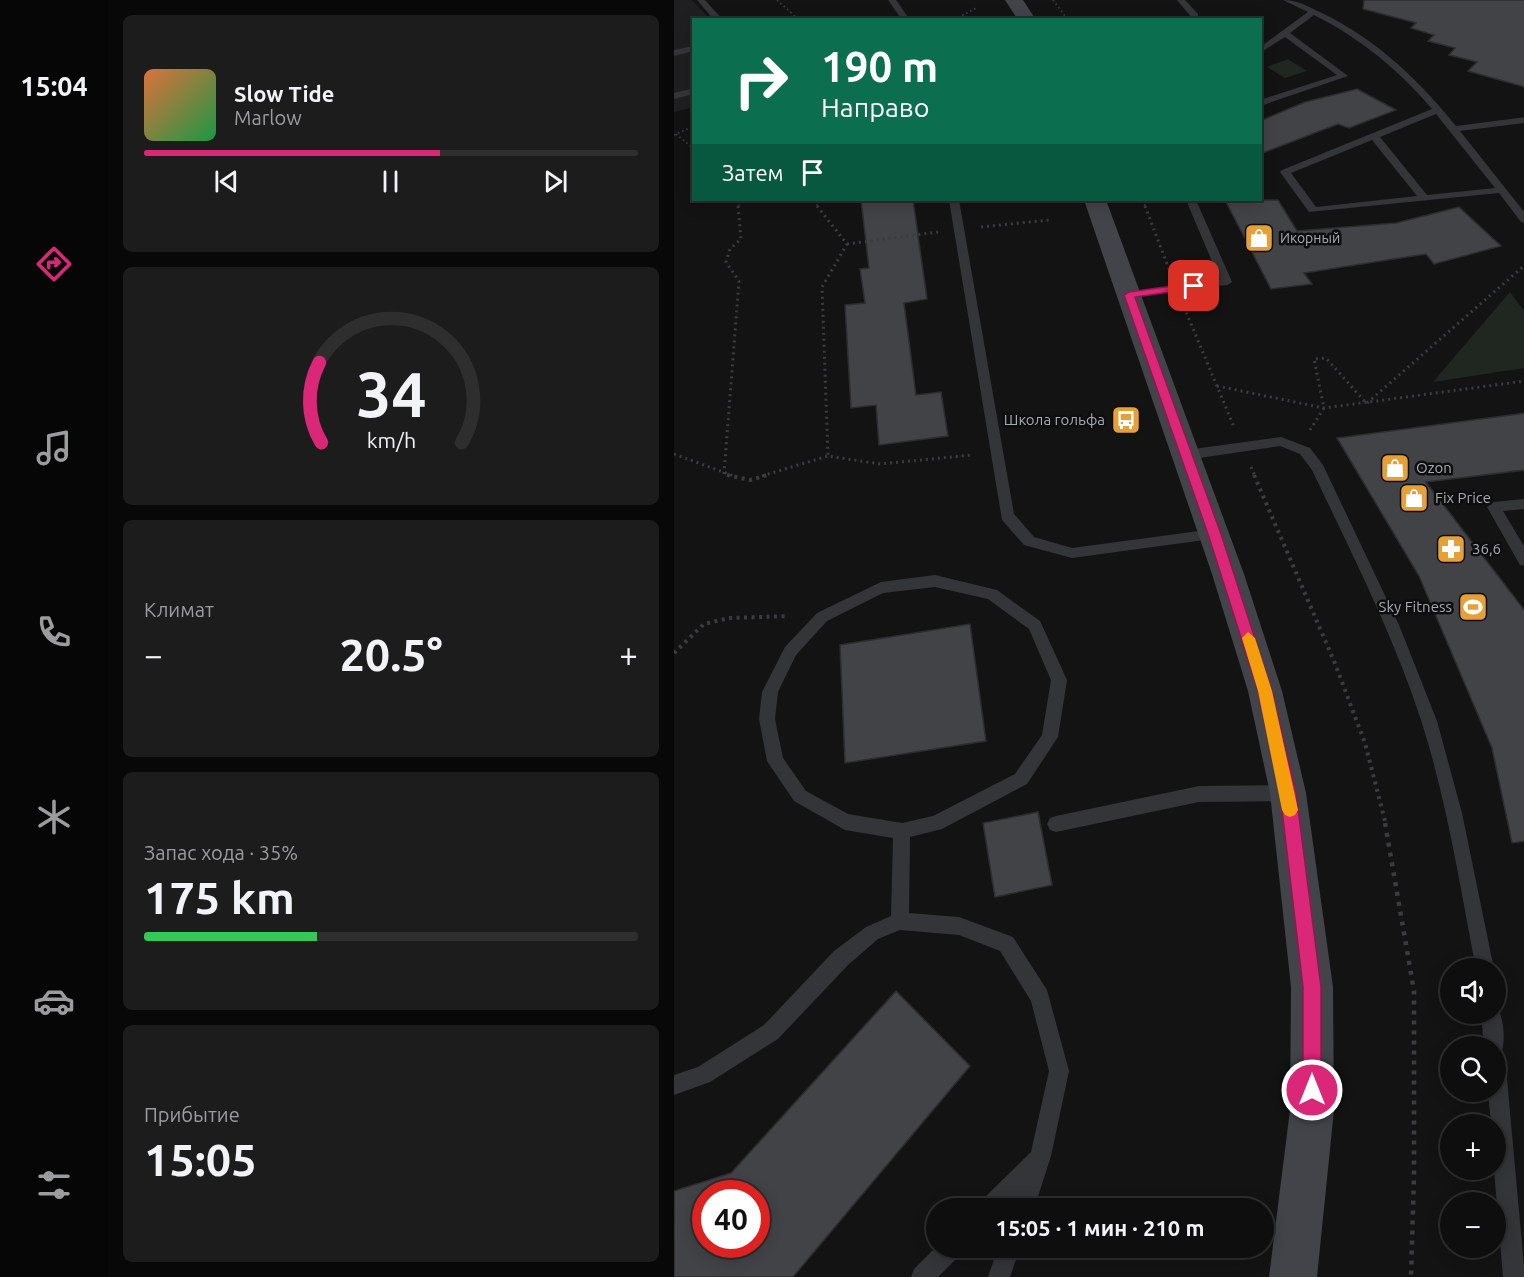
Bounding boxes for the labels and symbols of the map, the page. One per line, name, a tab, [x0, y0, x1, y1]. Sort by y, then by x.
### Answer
shop icon: Икорный	[1243, 222, 1275, 254]
place label: Икорный	[1280, 230, 1340, 246]
pin	[1168, 260, 1219, 311]
bus stop icon: Школа гольфа	[1110, 404, 1142, 436]
place label: Школа гольфа	[1004, 411, 1105, 428]
shop icon: Ozon	[1379, 452, 1411, 484]
place label: Ozon	[1416, 459, 1452, 476]
shop icon: Fix Price	[1398, 482, 1430, 514]
place label: Fix Price	[1435, 489, 1491, 506]
pharmacy icon: 36,6	[1435, 533, 1467, 565]
place label: 36,6	[1472, 540, 1501, 557]
sports icon: Sky Fitness	[1457, 591, 1489, 623]
place label: Sky Fitness	[1379, 598, 1452, 615]
position arrow	[1280, 1058, 1344, 1122]
speed limit sign: 40	[692, 1180, 770, 1258]

